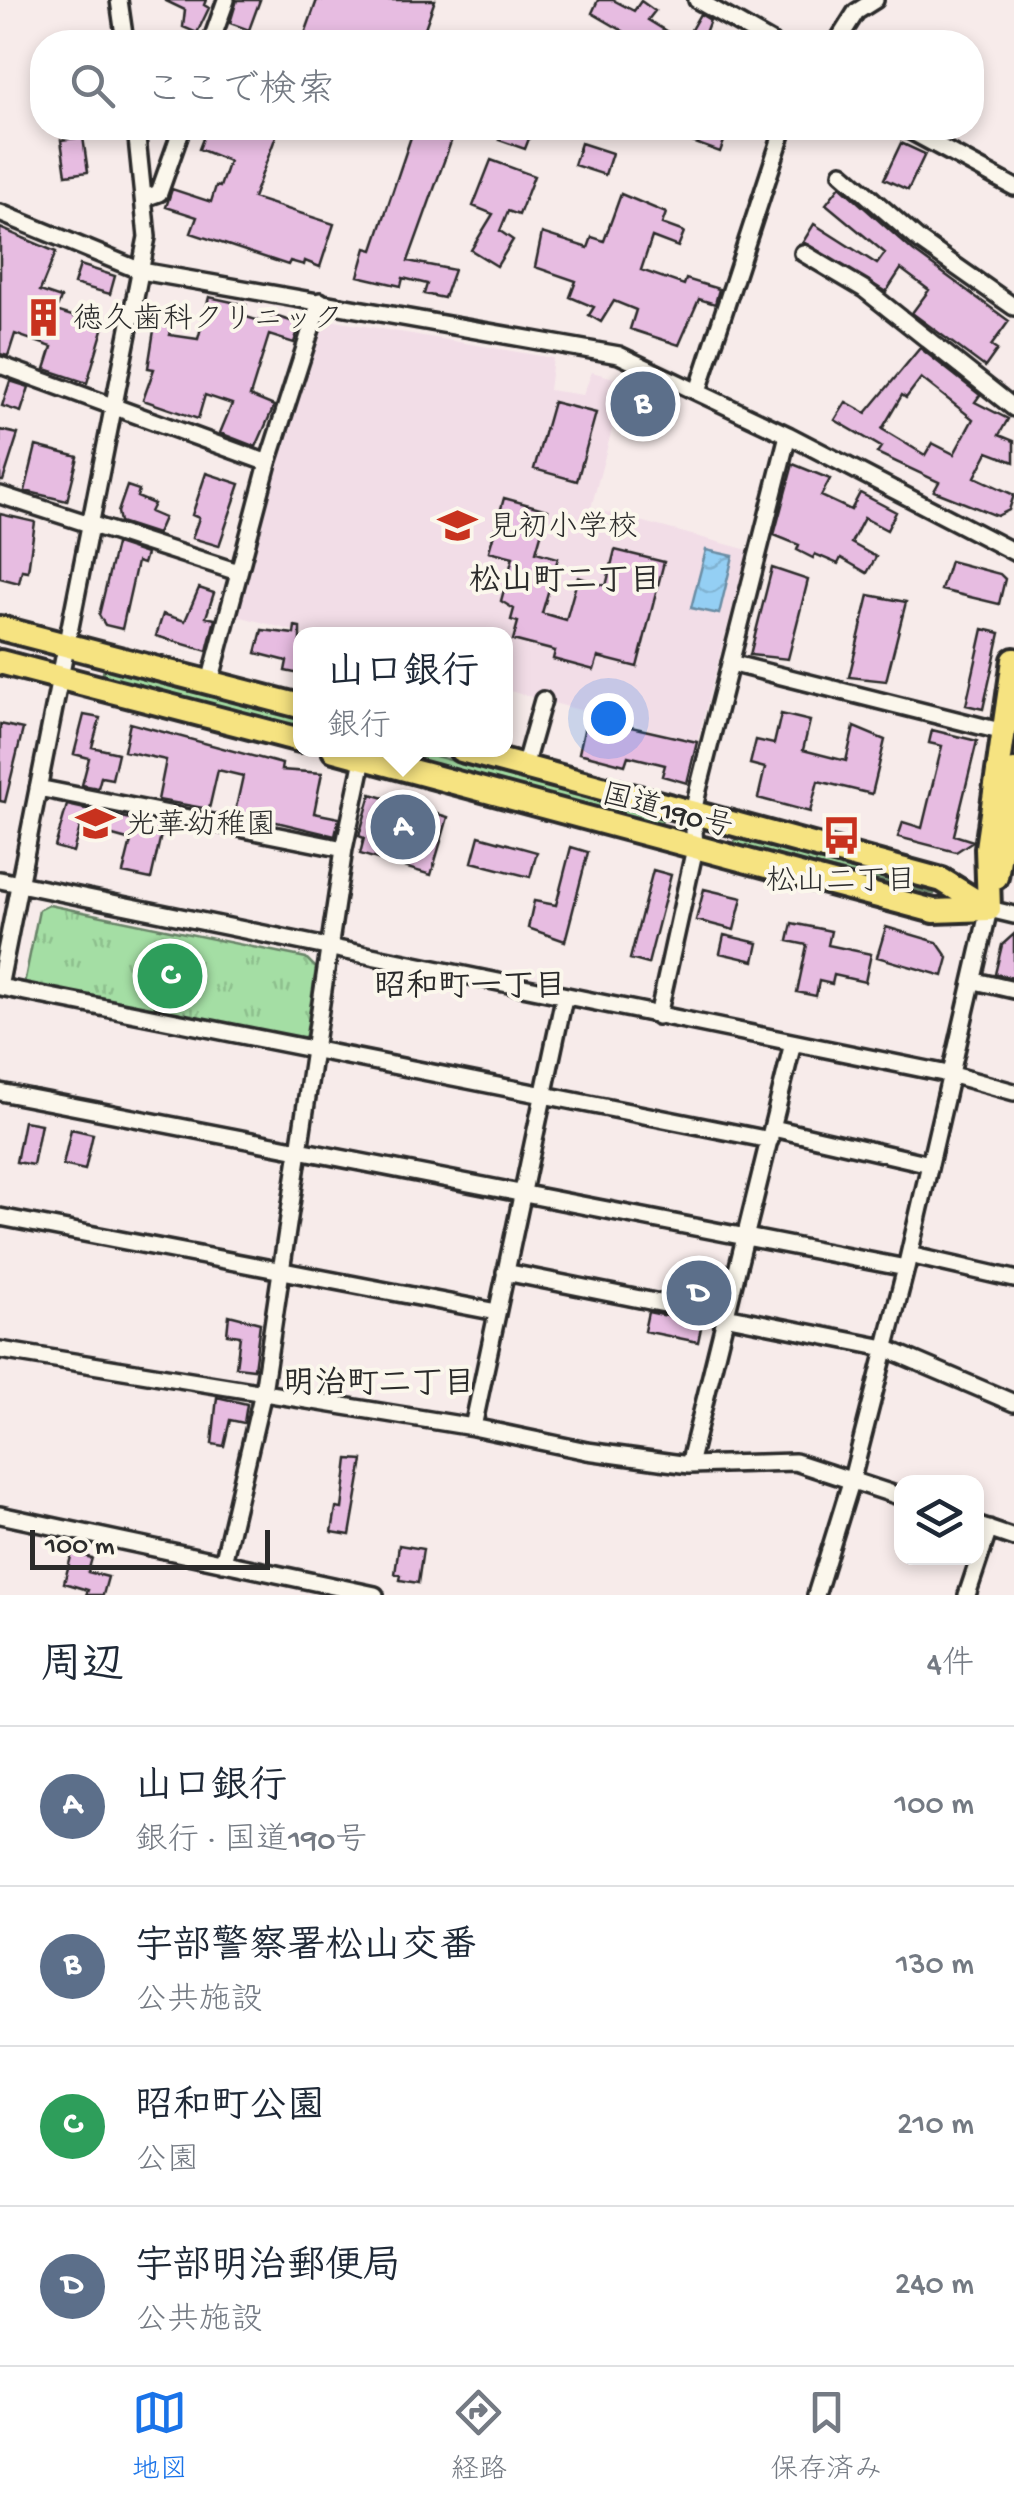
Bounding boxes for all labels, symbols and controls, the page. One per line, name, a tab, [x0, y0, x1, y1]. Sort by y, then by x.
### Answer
search box	[30, 30, 984, 140]
icon: search	[65, 58, 120, 113]
text: ここで検索	[145, 71, 335, 115]
building icon: 徳久歯科クリニック	[22, 296, 64, 338]
place label: 徳久歯科クリニック	[73, 302, 343, 339]
pin: B	[610, 366, 676, 442]
school or university icon: 見初小学校	[437, 504, 479, 546]
place label: 見初小学校	[488, 511, 638, 547]
district label: 松山町二丁目	[469, 564, 661, 602]
popup	[293, 627, 513, 757]
text: 山口銀行	[327, 653, 479, 697]
your location	[583, 693, 634, 744]
text: 銀行	[327, 709, 391, 747]
street label: 国道190号	[597, 778, 736, 848]
pin: A	[370, 790, 436, 864]
school or university icon: 光華幼稚園	[75, 802, 117, 844]
place label: 光華幼稚園	[126, 809, 276, 845]
bus stop icon: 松山二丁目	[820, 814, 862, 856]
place label: 松山二丁目	[766, 865, 916, 901]
pin: C	[138, 938, 202, 1014]
district label: 昭和町一丁目	[374, 969, 566, 1008]
pin: D	[666, 1256, 732, 1330]
district label: 明治町二丁目	[283, 1366, 475, 1405]
map controls	[894, 1475, 984, 1565]
button: layers	[894, 1475, 984, 1565]
scale bar	[30, 1525, 270, 1570]
text: 100 m	[45, 1531, 115, 1564]
text: 周辺	[40, 1644, 124, 1693]
text: 4件	[927, 1647, 974, 1685]
text: 山口銀行	[135, 1767, 287, 1811]
text: A	[63, 1787, 82, 1825]
text: 100 m	[894, 1787, 974, 1825]
text: 銀行 · 国道190号	[135, 1823, 367, 1861]
text: 宇部警察署松山交番	[135, 1927, 477, 1971]
text: B	[64, 1947, 81, 1985]
text: 130 m	[896, 1947, 974, 1985]
text: 公共施設	[135, 1983, 263, 2021]
text: 昭和町公園	[135, 2087, 325, 2131]
text: C	[64, 2107, 81, 2145]
text: 210 m	[897, 2107, 974, 2145]
text: 公園	[135, 2143, 199, 2181]
text: 宇部明治郵便局	[135, 2247, 401, 2291]
text: D	[62, 2267, 83, 2305]
text: 240 m	[895, 2267, 974, 2305]
text: 公共施設	[135, 2303, 263, 2341]
tab: 地図	[132, 2385, 188, 2488]
tab: 経路	[451, 2385, 507, 2488]
tab: 保存済み	[770, 2385, 882, 2488]

